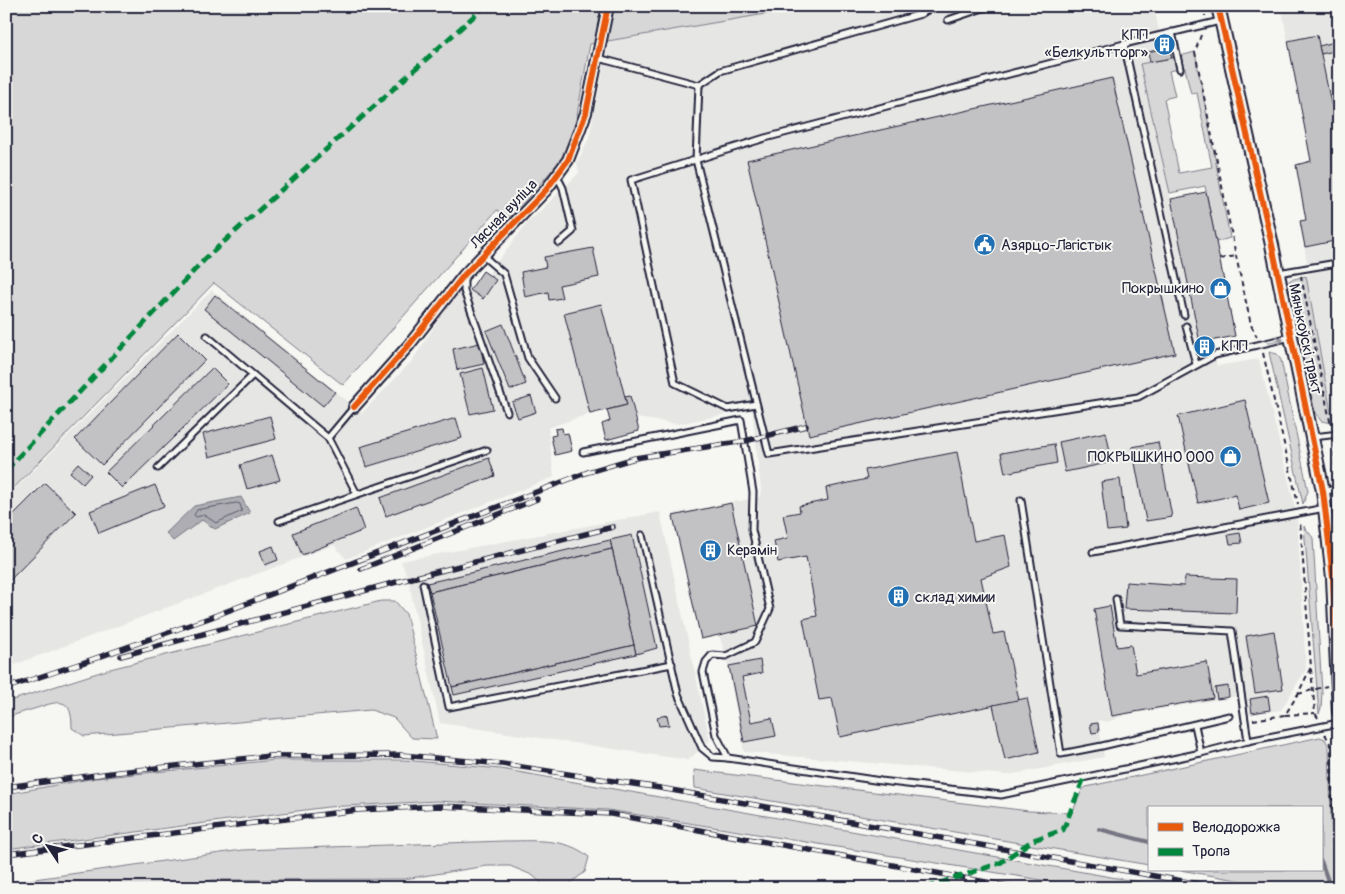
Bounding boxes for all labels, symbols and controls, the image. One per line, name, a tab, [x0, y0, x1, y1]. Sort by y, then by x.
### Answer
place label: КПП «Белкультторг»	[1044, 26, 1148, 62]
building icon: КПП «Белкультторг»	[1152, 32, 1176, 56]
street label: Лясная вуліца	[465, 175, 542, 253]
public building icon: Азярцо-Лагістык	[973, 233, 997, 257]
place label: Азярцо-Лагістык	[1001, 236, 1112, 255]
shop icon: Покрышкино	[1208, 276, 1232, 300]
place label: Покрышкино	[1122, 279, 1204, 298]
street label: Мянькоўскі тракт	[1284, 282, 1326, 397]
building icon: КПП	[1193, 334, 1217, 358]
one-way arrow	[1267, 336, 1283, 345]
place label: КПП	[1221, 337, 1248, 356]
shop icon: ПОКРЫШКИНО ООО	[1218, 445, 1242, 469]
place label: ПОКРЫШКИНО ООО	[1088, 448, 1214, 467]
building icon: Керамін	[699, 538, 723, 562]
place label: Керамін	[727, 541, 777, 560]
building icon: склад химии	[887, 585, 911, 609]
place label: склад химии	[915, 588, 995, 607]
legend	[1148, 806, 1322, 872]
text: Велодорожка	[1192, 818, 1280, 837]
north arrow	[22, 822, 72, 872]
text: С	[28, 830, 47, 847]
text: Тропа	[1192, 842, 1230, 861]

